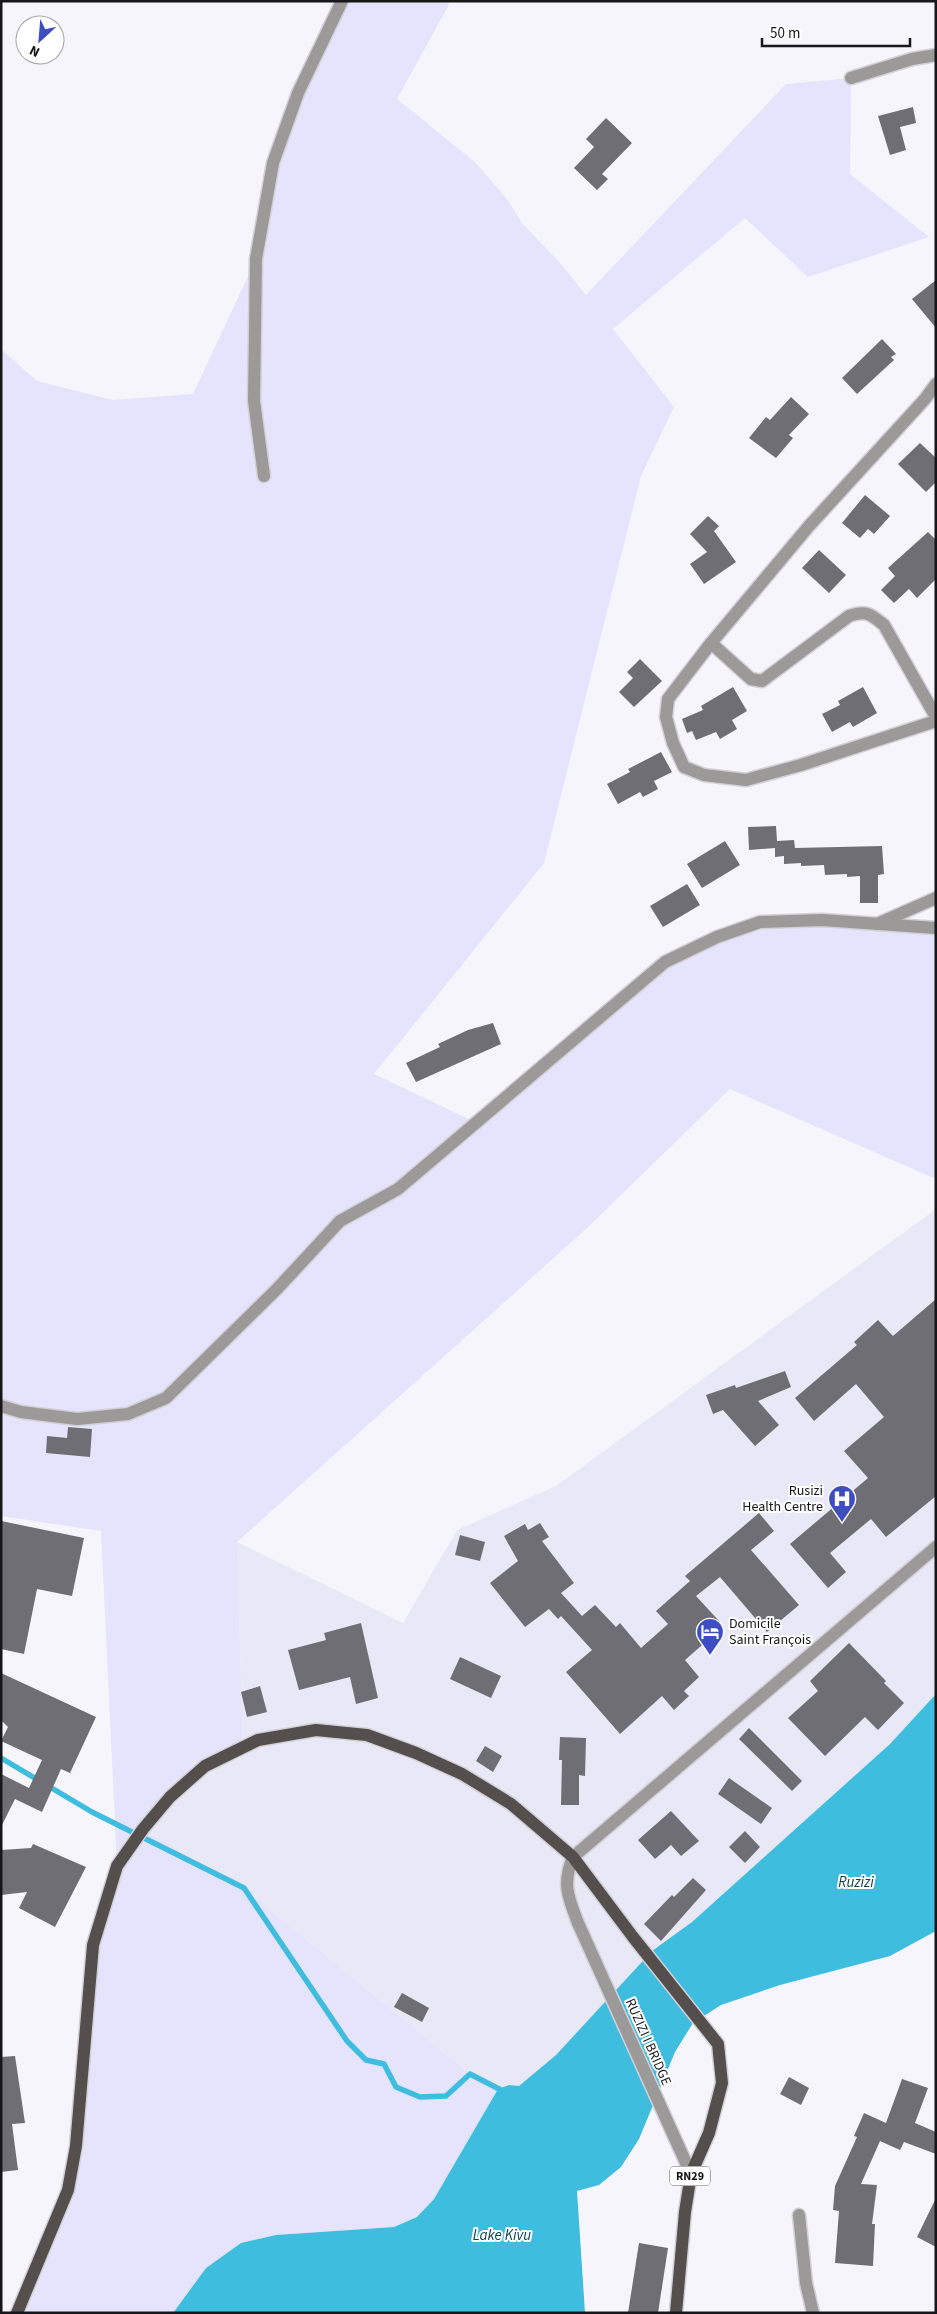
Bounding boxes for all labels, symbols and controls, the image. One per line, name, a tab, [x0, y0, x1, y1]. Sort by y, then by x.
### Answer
north arrow	[15, 15, 65, 65]
scale bar	[762, 15, 910, 47]
text: 50 m	[770, 23, 800, 44]
text: N	[26, 40, 43, 62]
place label: Rusizi Health Centre	[742, 1481, 823, 1517]
hospital icon: Rusizi Health Centre	[827, 1484, 857, 1523]
place label: Domicile Saint François	[729, 1614, 811, 1650]
hotel icon: Domicile Saint François	[695, 1617, 725, 1656]
water label: Ruzizi	[838, 1872, 874, 1893]
street label: RUZIZI I BRIDGE	[620, 1995, 676, 2089]
road number: RN29	[670, 2166, 710, 2186]
water label: Lake Kivu	[473, 2225, 531, 2246]

